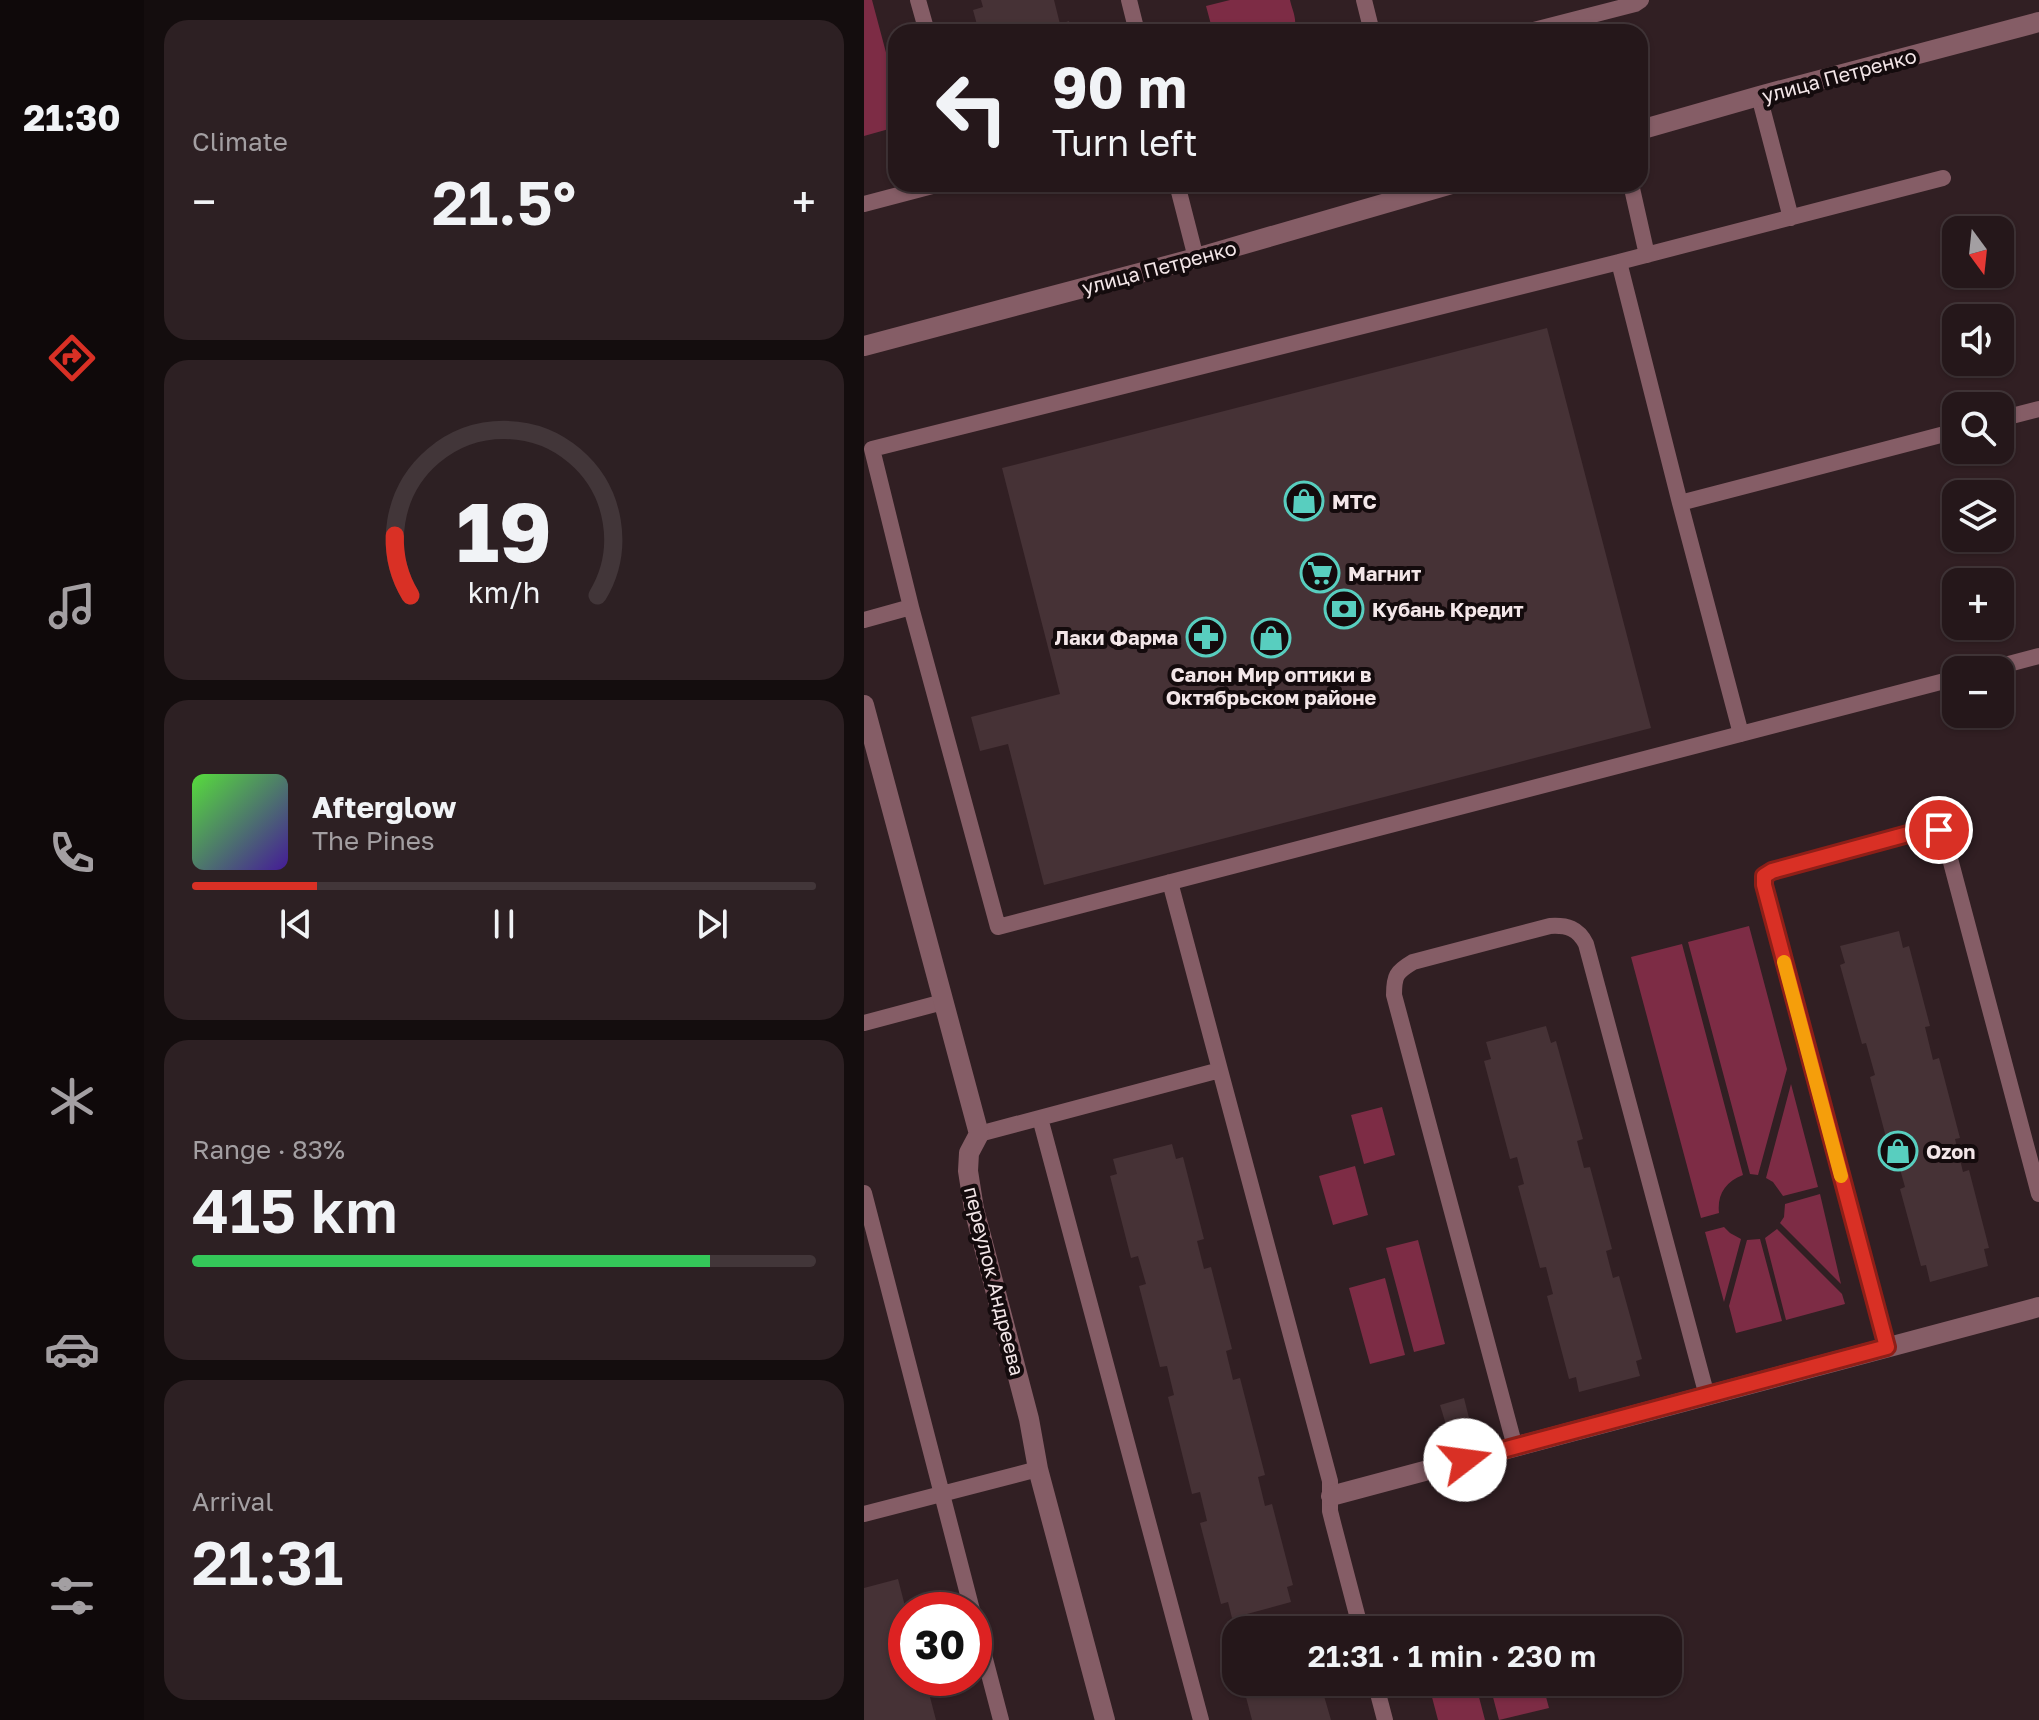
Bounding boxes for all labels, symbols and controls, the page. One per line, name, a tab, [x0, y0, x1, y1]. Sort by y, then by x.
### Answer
street label: улица Петренко	[1759, 43, 1919, 107]
text: 90 m	[1052, 53, 1187, 120]
icon: left	[920, 56, 1024, 160]
text: 21:30	[23, 96, 121, 139]
text: Turn left	[1052, 121, 1198, 164]
text: Climate	[192, 126, 288, 157]
text: 21.5°	[432, 166, 576, 238]
text: −	[192, 175, 216, 228]
text: +	[792, 175, 816, 228]
north arrow	[1942, 216, 2014, 288]
map controls	[1942, 216, 2014, 728]
street label: улица Петренко	[1079, 235, 1239, 299]
button: sound	[1942, 304, 2014, 376]
icon: directions	[44, 330, 100, 386]
button: search	[1942, 392, 2014, 464]
text: 19	[456, 480, 552, 580]
shop icon: МТС	[1283, 480, 1325, 522]
button: layers	[1942, 480, 2014, 552]
place label: МТС	[1332, 489, 1377, 513]
supermarket icon: Магнит	[1299, 552, 1341, 594]
place label: Магнит	[1348, 561, 1421, 585]
button: +	[1942, 568, 2014, 640]
text: km/h	[468, 575, 540, 609]
icon: music	[44, 578, 100, 634]
bank icon: Кубань Кредит	[1323, 588, 1365, 630]
place label: Кубань Кредит	[1372, 597, 1524, 621]
pharmacy icon: Лаки Фарма	[1185, 616, 1227, 658]
shop icon: Салон Мир оптики в Октябрьском районе	[1250, 617, 1292, 659]
place label: Лаки Фарма	[1055, 625, 1178, 649]
button: −	[1942, 656, 2014, 728]
place label: Салон Мир оптики в Октябрьском районе	[1166, 662, 1377, 709]
text: Afterglow	[312, 789, 456, 825]
pin	[1905, 796, 1973, 864]
icon: arrive	[1917, 808, 1961, 852]
icon: phone	[44, 825, 100, 881]
text: The Pines	[312, 825, 435, 856]
icon: previous	[274, 902, 318, 946]
icon: pause	[482, 902, 526, 946]
icon: next	[690, 902, 734, 946]
icon: climate	[44, 1073, 100, 1129]
shop icon: Ozon	[1877, 1130, 1919, 1172]
text: Range · 83%	[192, 1134, 345, 1165]
place label: Ozon	[1926, 1139, 1975, 1163]
text: 415 km	[192, 1174, 398, 1246]
street label: переулок Андреева	[960, 1184, 1030, 1378]
icon: car	[44, 1321, 100, 1377]
position arrow	[1423, 1418, 1507, 1502]
text: Arrival	[192, 1486, 273, 1517]
text: 21:31	[192, 1526, 343, 1598]
icon: filters	[44, 1568, 100, 1624]
speed limit sign: 30	[888, 1592, 992, 1696]
text: 21:31 · 1 min · 230 m	[1308, 1638, 1596, 1674]

